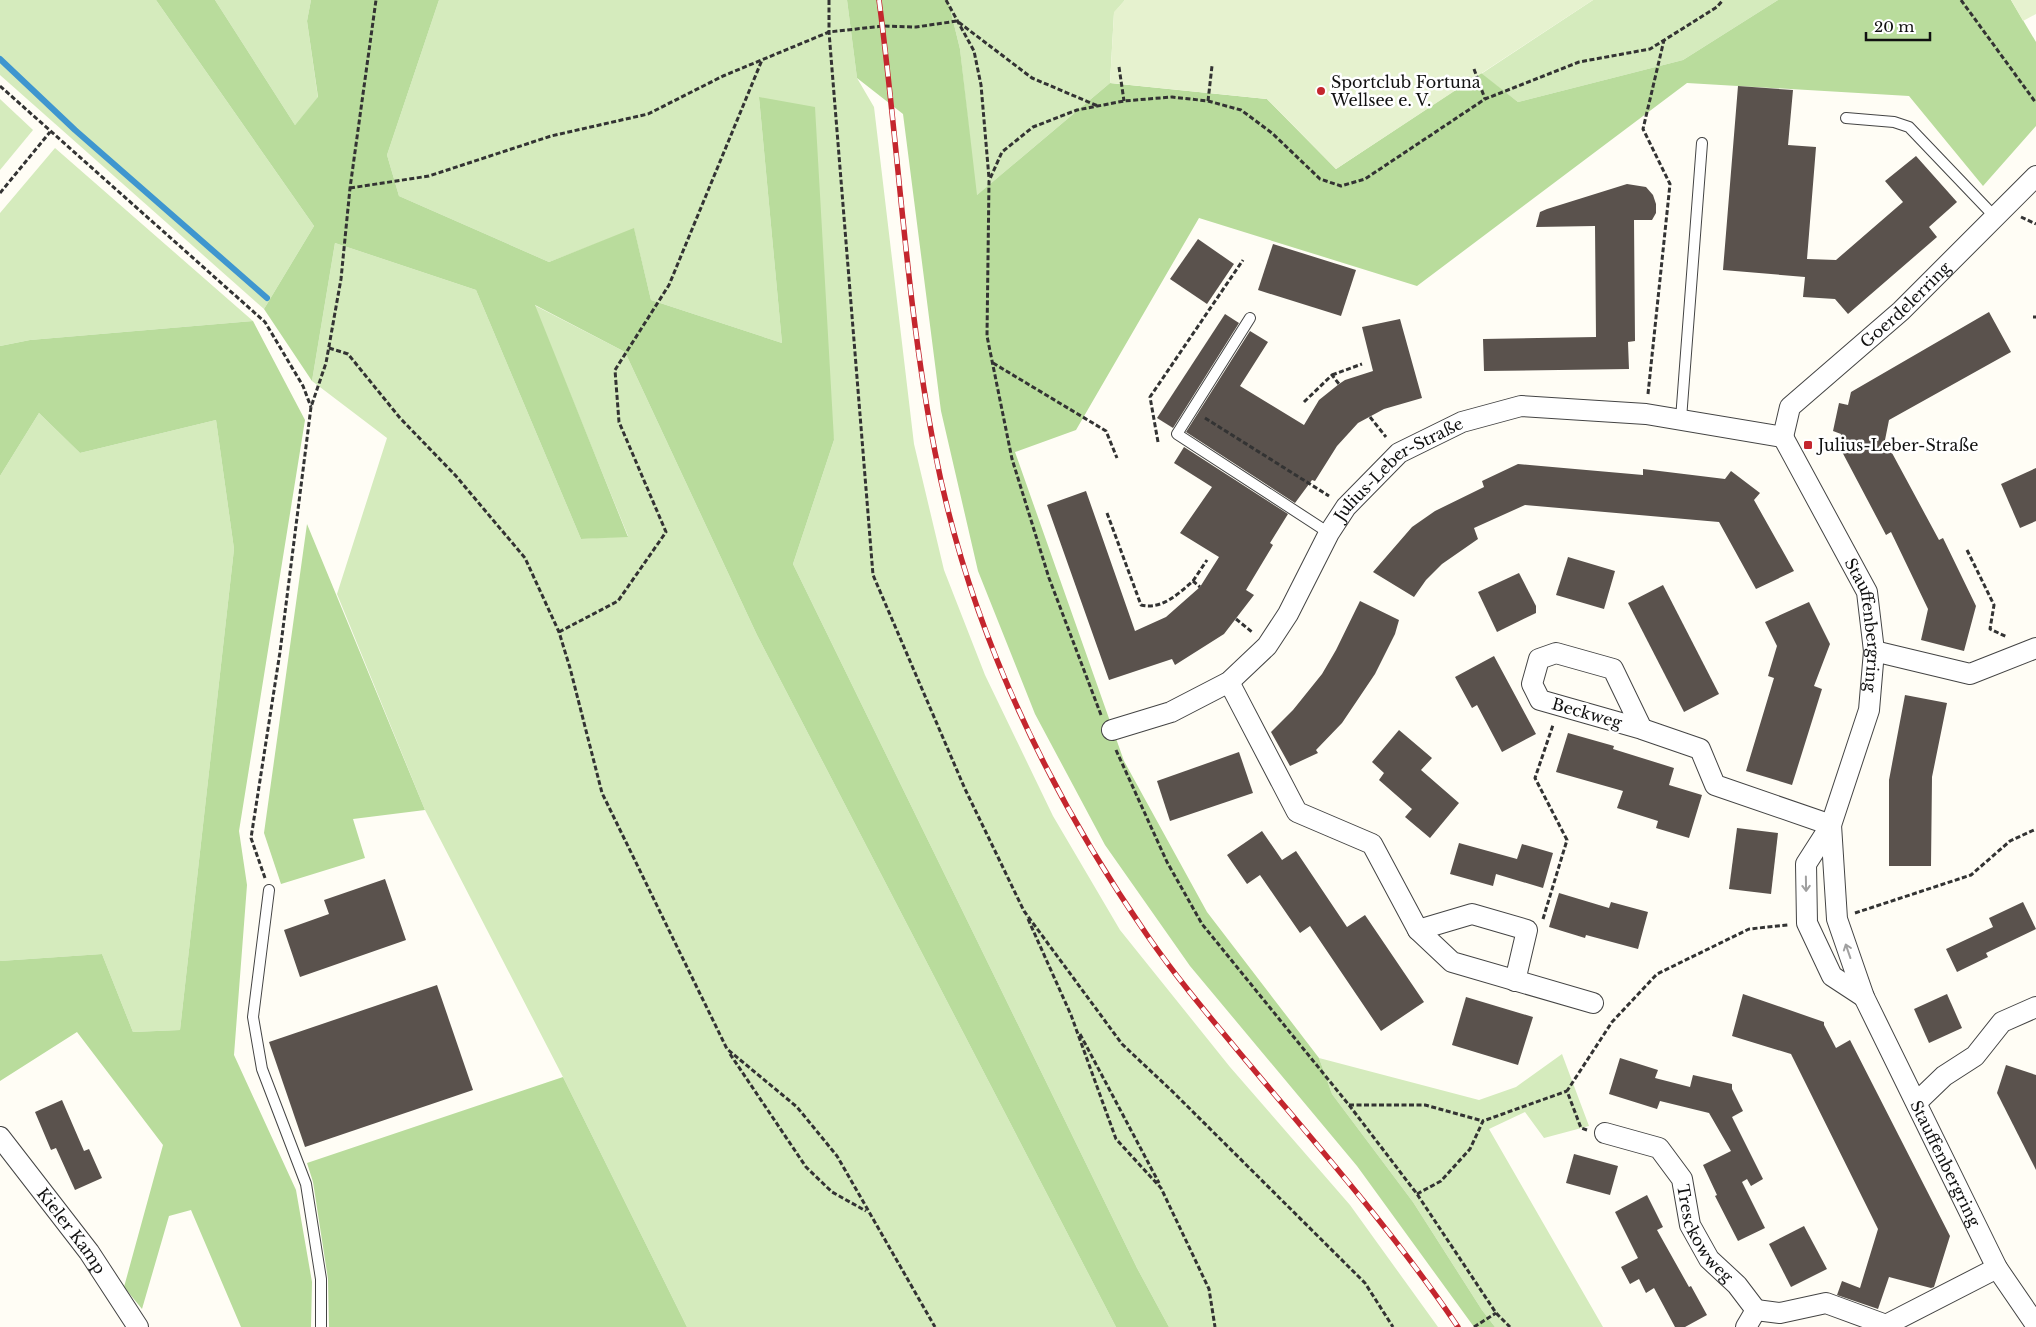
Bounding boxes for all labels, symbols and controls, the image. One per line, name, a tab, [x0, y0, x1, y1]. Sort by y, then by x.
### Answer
scale bar	[1866, 10, 1930, 42]
text: 20 m	[1874, 17, 1914, 36]
place label: Sportclub Fortuna Wellsee e. V.	[1330, 72, 1481, 110]
marker: Sportclub Fortuna Wellsee e. V.	[1315, 85, 1327, 97]
street label: Goerdelerring	[1856, 257, 1955, 352]
street label: Julius-Leber-Straße	[1328, 413, 1466, 526]
place label: Julius-Leber-Straße	[1816, 435, 1978, 455]
marker: Julius-Leber-Straße	[1802, 439, 1814, 451]
street label: Stauffenbergring	[1840, 554, 1884, 694]
street label: Beckweg	[1550, 693, 1625, 733]
one-way arrow	[1801, 875, 1811, 891]
one-way arrow	[1843, 943, 1852, 959]
street label: Stauffenbergring	[1906, 1097, 1985, 1230]
street label: Tresckowweg	[1673, 1183, 1738, 1287]
street label: Kieler Kamp	[33, 1184, 111, 1278]

